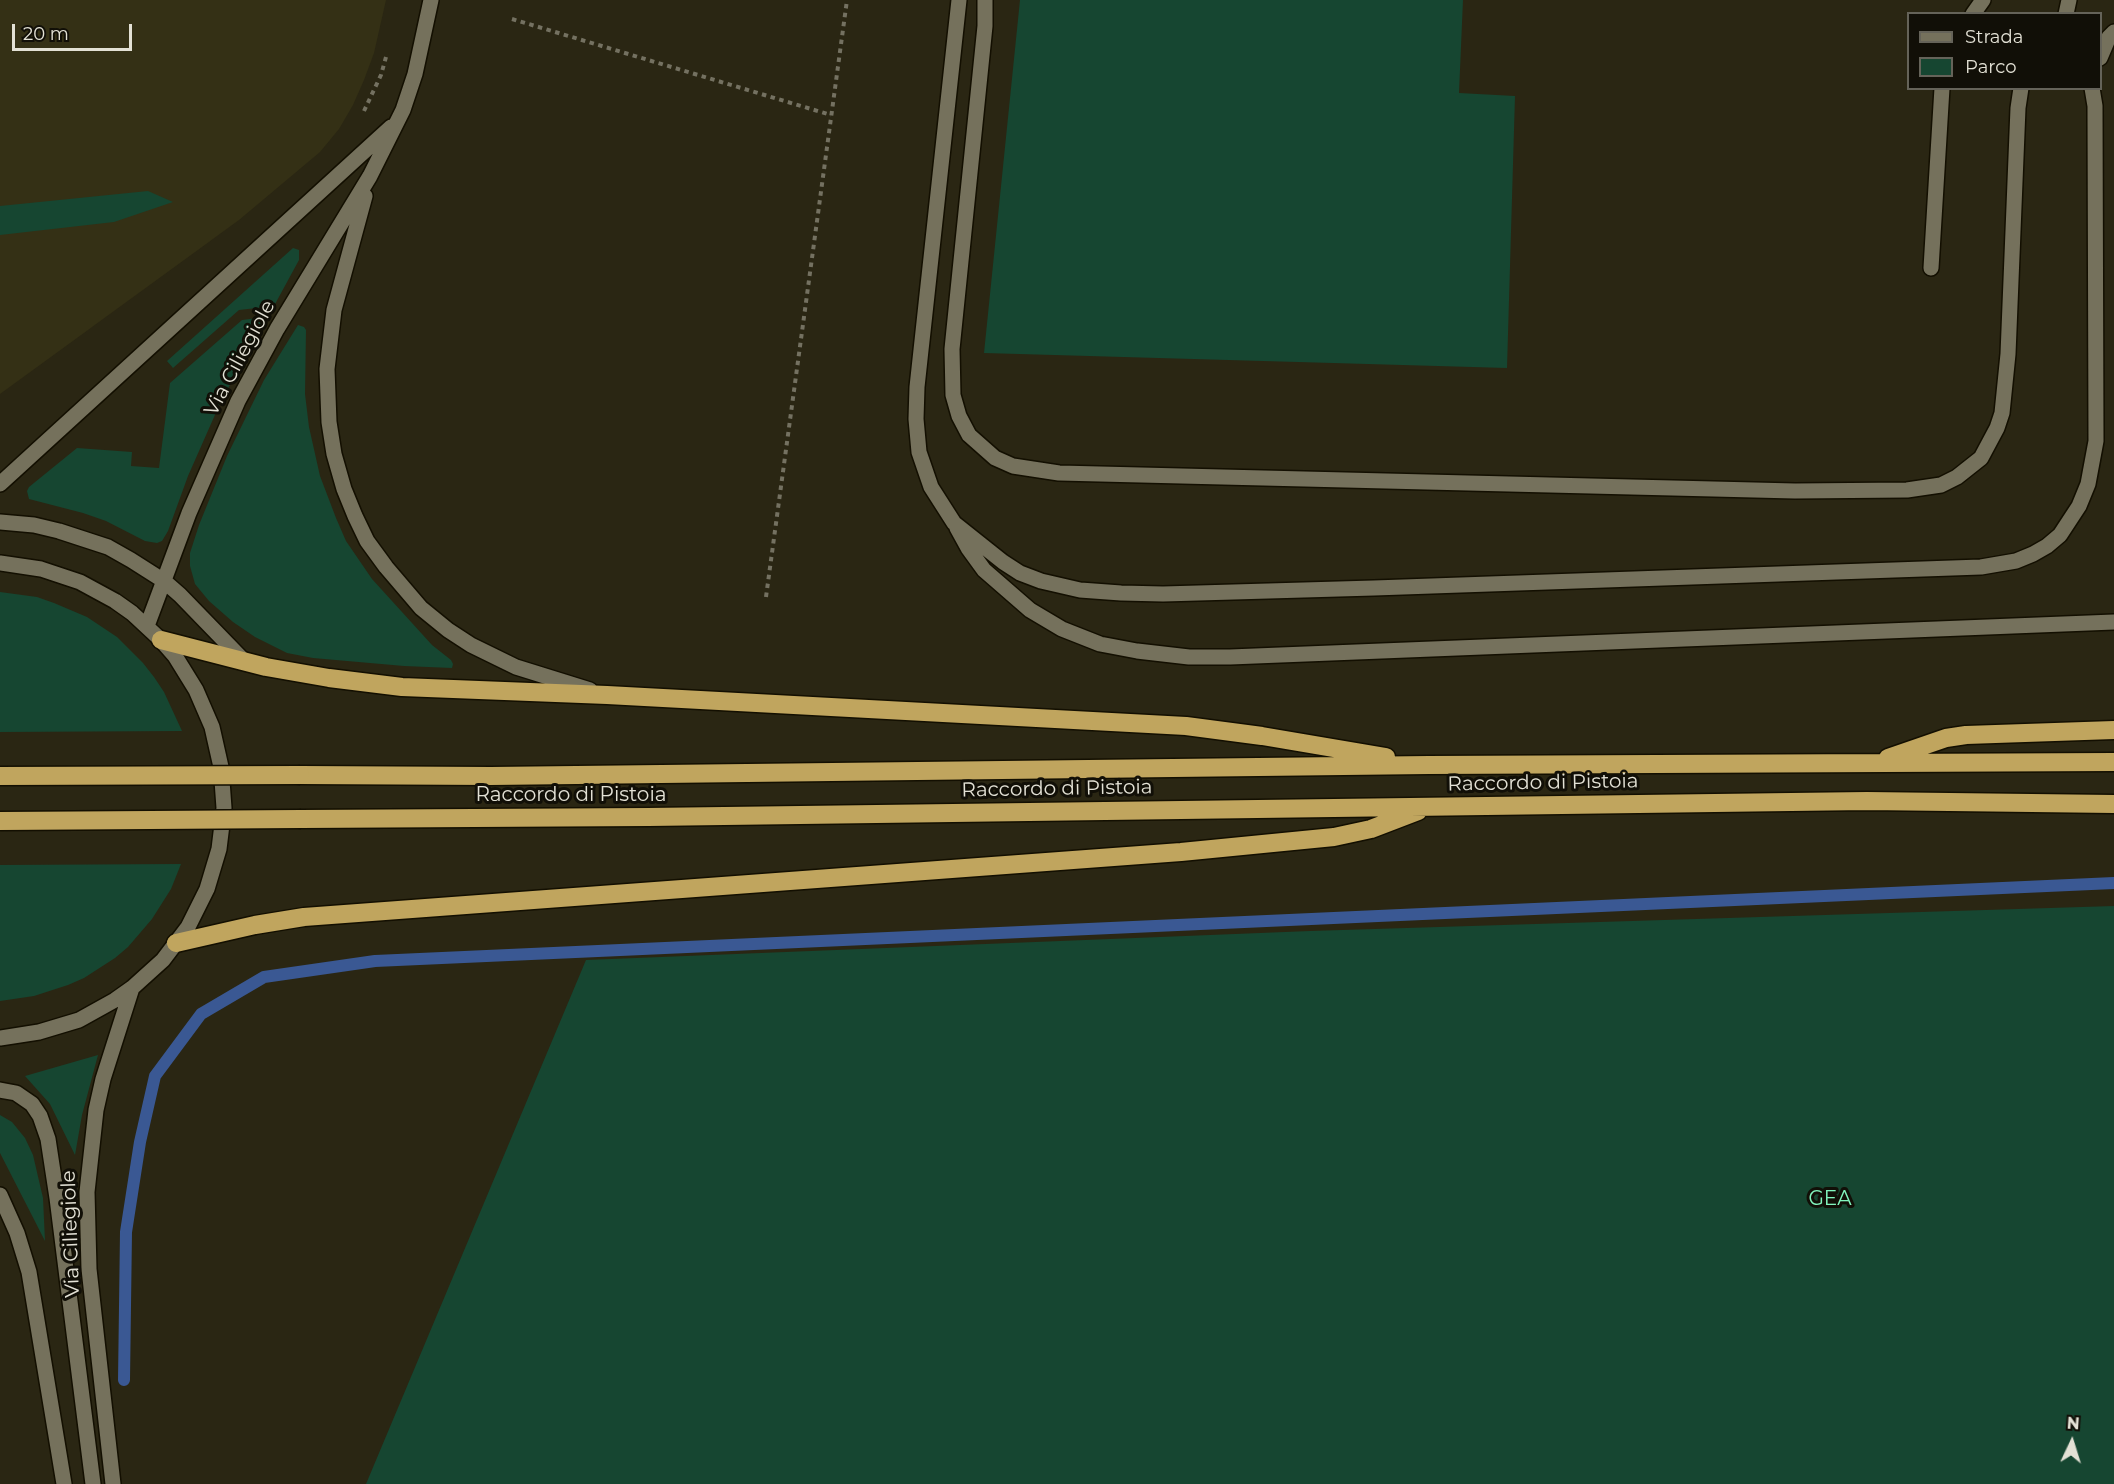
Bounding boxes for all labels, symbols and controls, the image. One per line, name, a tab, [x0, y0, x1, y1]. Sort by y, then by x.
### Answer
scale bar	[15, 12, 135, 50]
legend	[1907, 12, 2102, 90]
text: 20 m	[23, 23, 69, 45]
text: Strada	[1965, 26, 2023, 48]
text: Parco	[1965, 56, 2017, 78]
street label: Via Ciliegiole	[199, 296, 281, 420]
street label: Raccordo di Pistoia	[1447, 769, 1639, 797]
street label: Raccordo di Pistoia	[961, 775, 1153, 803]
street label: Raccordo di Pistoia	[475, 783, 667, 807]
street label: Via Ciliegiole	[57, 1170, 85, 1298]
park label: GEA	[1808, 1187, 1852, 1211]
north arrow	[2042, 1412, 2102, 1472]
text: N	[2066, 1414, 2080, 1433]

